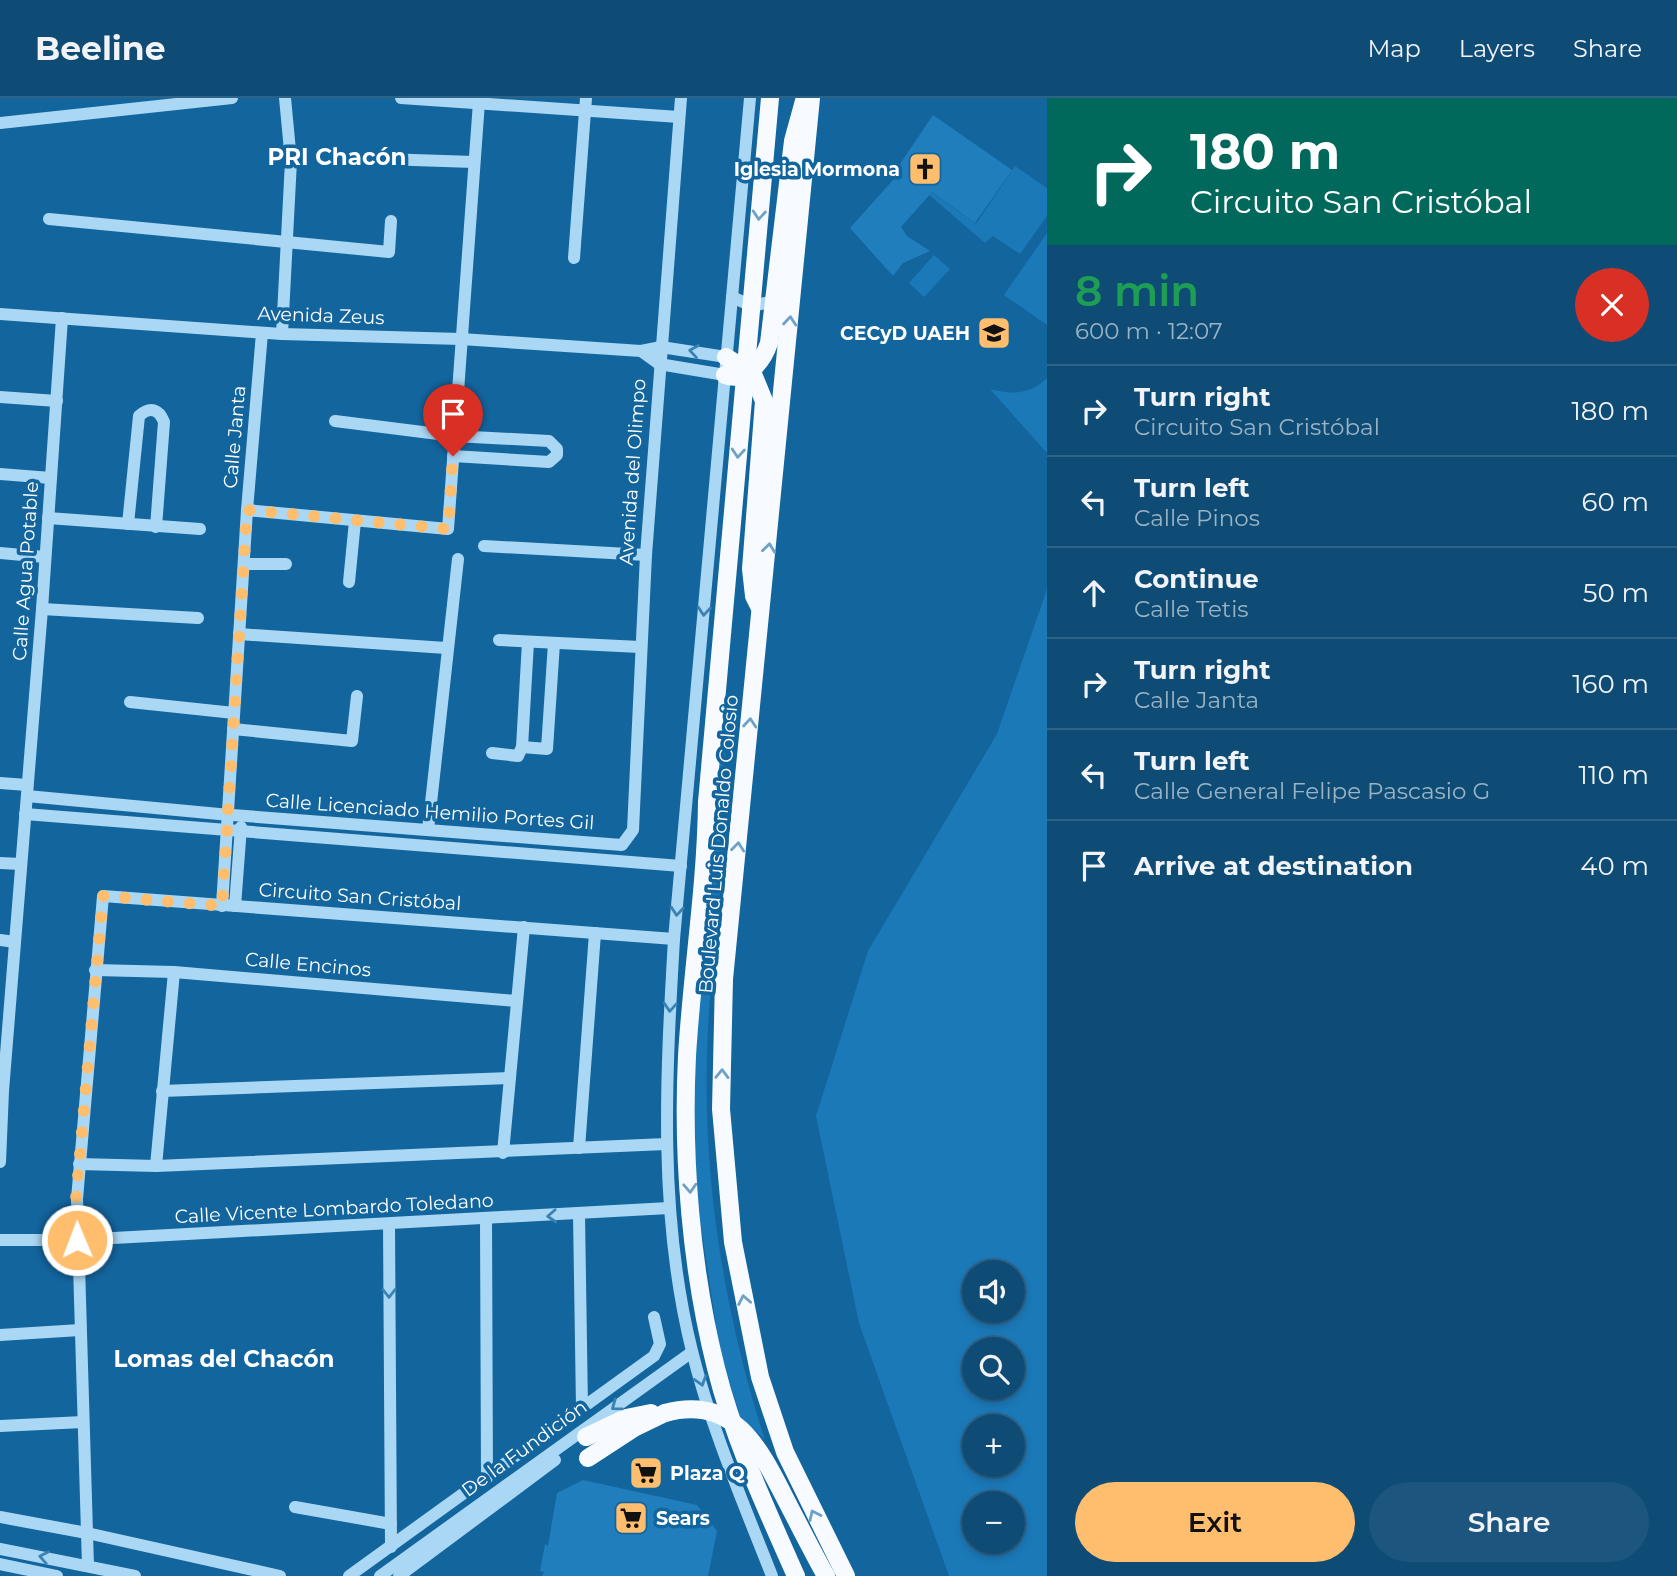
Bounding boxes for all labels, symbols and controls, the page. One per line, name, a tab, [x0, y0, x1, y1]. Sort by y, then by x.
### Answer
text: Beeline	[35, 28, 166, 68]
text: Map	[1367, 34, 1421, 63]
text: Layers	[1459, 34, 1535, 63]
text: Share	[1573, 34, 1642, 63]
text: 180 m	[1190, 122, 1340, 181]
icon: right	[1075, 126, 1166, 217]
district label: PRI Chacón	[268, 143, 406, 171]
church icon: Iglesia Mormona	[906, 150, 944, 188]
place label: Iglesia Mormona	[734, 158, 900, 181]
text: Circuito San Cristóbal	[1190, 182, 1532, 221]
one-way arrow	[752, 210, 767, 221]
text: 8 min	[1075, 265, 1199, 317]
button: close	[1575, 268, 1649, 342]
street label: Avenida Zeus	[257, 302, 385, 329]
school or university icon: CECyD UAEH	[975, 314, 1013, 352]
one-way arrow	[782, 315, 797, 326]
text: 600 m · 12:07	[1075, 317, 1223, 345]
place label: CECyD UAEH	[840, 322, 970, 345]
one-way arrow	[688, 344, 700, 359]
street label: Avenida del Olimpo	[614, 378, 651, 566]
text: Turn right	[1134, 381, 1270, 413]
pin	[423, 384, 483, 456]
street label: Calle Janta	[219, 385, 250, 490]
icon: right	[1075, 392, 1113, 430]
icon: arrive	[434, 395, 472, 433]
text: 180 m	[1571, 395, 1649, 427]
text: Circuito San Cristóbal	[1134, 413, 1380, 441]
one-way arrow	[731, 447, 746, 458]
text: Turn left	[1134, 472, 1250, 504]
street label: Calle Agua Potable	[8, 480, 43, 662]
icon: left	[1075, 483, 1113, 521]
text: 60 m	[1582, 486, 1649, 518]
text: Calle Pinos	[1134, 504, 1260, 532]
one-way arrow	[761, 542, 776, 554]
text: Continue	[1134, 563, 1259, 595]
icon: ahead	[1075, 574, 1113, 612]
text: 50 m	[1583, 577, 1649, 609]
text: Calle Tetis	[1134, 595, 1249, 623]
one-way arrow	[697, 606, 712, 617]
text: Turn right	[1134, 654, 1270, 686]
icon: right	[1075, 665, 1113, 703]
text: 160 m	[1572, 668, 1649, 700]
text: Calle Janta	[1134, 686, 1259, 714]
street label: Boulevard Luis Donaldo Colosio	[694, 694, 743, 994]
one-way arrow	[742, 717, 757, 728]
text: Turn left	[1134, 745, 1250, 777]
icon: left	[1075, 756, 1113, 794]
text: 110 m	[1579, 759, 1649, 791]
text: Calle General Felipe Pascasio G	[1134, 777, 1490, 805]
street label: Calle Licenciado Hemilio Portes Gil	[265, 789, 595, 834]
one-way arrow	[730, 842, 745, 853]
icon: arrive	[1075, 847, 1113, 885]
text: Arrive at destination	[1134, 850, 1413, 882]
text: 40 m	[1580, 850, 1649, 882]
street label: Circuito San Cristóbal	[258, 878, 462, 915]
one-way arrow	[670, 906, 685, 917]
street label: Calle Encinos	[244, 948, 372, 981]
one-way arrow	[663, 1002, 678, 1013]
one-way arrow	[714, 1068, 730, 1079]
one-way arrow	[682, 1183, 697, 1194]
street label: Calle Vicente Lombardo Toledano	[174, 1189, 494, 1228]
position arrow	[40, 1203, 114, 1277]
one-way arrow	[546, 1208, 557, 1223]
map controls	[962, 1260, 1025, 1554]
button: sound	[962, 1260, 1025, 1323]
one-way arrow	[381, 1288, 397, 1298]
one-way arrow	[738, 1294, 753, 1306]
button: search	[962, 1337, 1025, 1400]
district label: Lomas del Chacón	[114, 1345, 335, 1373]
one-way arrow	[692, 1375, 707, 1387]
street label: De la Fundición	[457, 1395, 591, 1502]
one-way arrow	[611, 1398, 624, 1410]
button: +	[962, 1414, 1025, 1477]
supermarket icon: Plaza Q	[627, 1454, 665, 1492]
place label: Plaza Q	[670, 1462, 745, 1485]
button: Exit	[1075, 1482, 1355, 1562]
button: Share	[1369, 1482, 1649, 1562]
button: −	[962, 1491, 1025, 1554]
supermarket icon: Sears	[612, 1499, 650, 1537]
place label: Sears	[656, 1507, 710, 1530]
one-way arrow	[808, 1510, 822, 1523]
one-way arrow	[38, 1551, 50, 1566]

